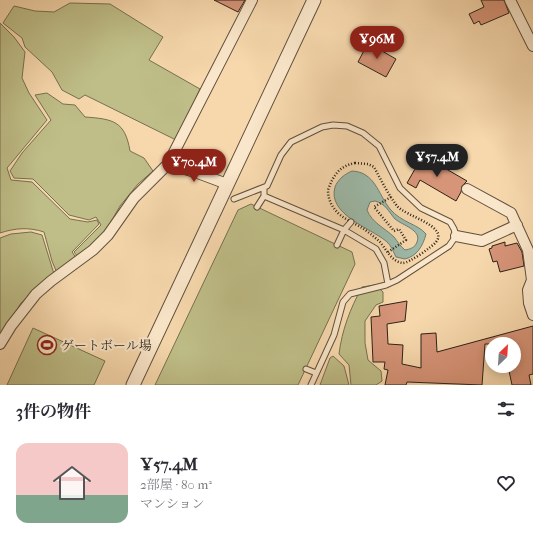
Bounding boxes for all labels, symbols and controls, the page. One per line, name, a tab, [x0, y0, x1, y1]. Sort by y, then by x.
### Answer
pin: ¥96M	[353, 26, 401, 60]
text: ¥96M	[359, 31, 395, 46]
pin: ¥57.4M	[404, 144, 470, 178]
pin: ¥70.4M	[161, 149, 227, 183]
text: ¥57.4M	[415, 149, 459, 164]
text: ¥70.4M	[171, 154, 217, 169]
sports icon: ゲートボール場	[36, 334, 58, 356]
north arrow	[485, 337, 521, 373]
map controls	[485, 337, 521, 373]
place label: ゲートボール場	[61, 338, 152, 353]
icon: filters	[495, 398, 517, 420]
text: 3件の物件	[16, 401, 91, 421]
text: ¥57.4M	[140, 454, 198, 474]
icon: home	[48, 459, 96, 507]
icon: heart	[495, 472, 517, 494]
text: 2部屋 · 80 m²	[140, 477, 212, 492]
text: マンション	[140, 496, 204, 511]

